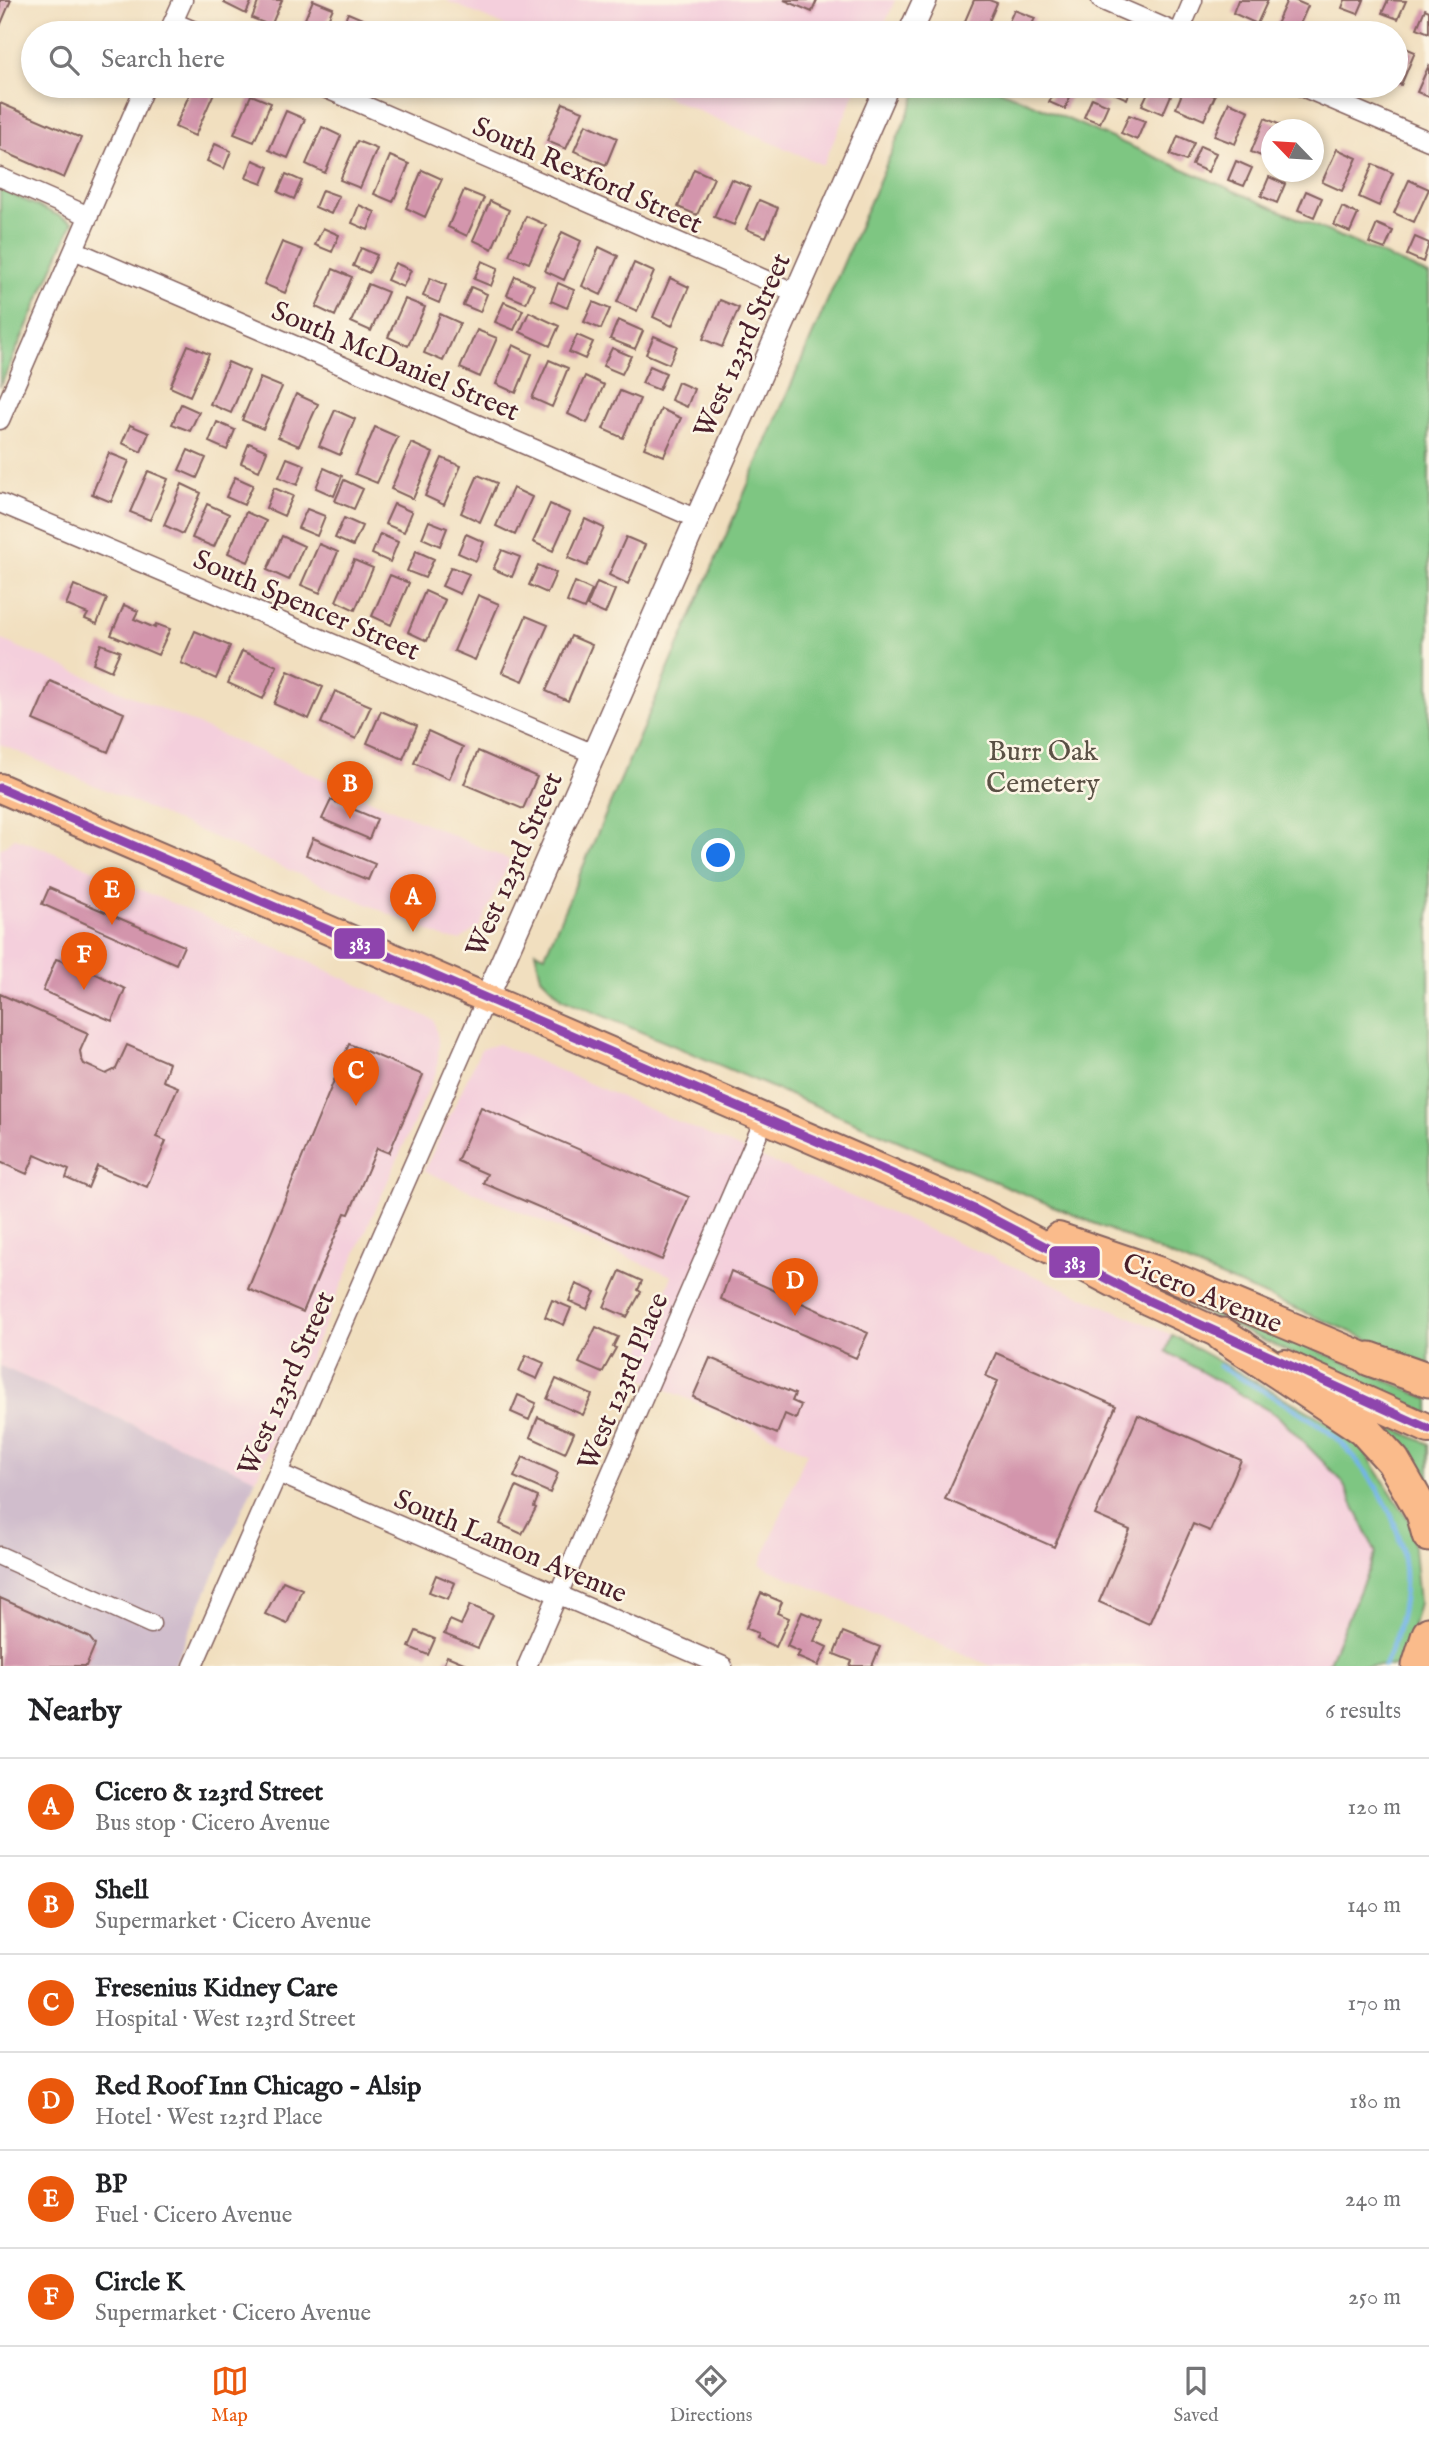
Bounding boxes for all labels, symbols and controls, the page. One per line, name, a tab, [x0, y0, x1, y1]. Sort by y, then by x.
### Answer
search box	[21, 21, 1408, 98]
icon: search	[45, 41, 83, 79]
text: Search here	[101, 43, 225, 76]
street label: South Rexford Street	[467, 110, 708, 243]
north arrow	[1261, 119, 1324, 182]
street label: West 123rd Street	[687, 248, 800, 444]
street label: South McDaniel Street	[266, 294, 524, 430]
street label: South Spencer Street	[188, 543, 425, 670]
park label: Burr Oak Cemetery	[986, 735, 1100, 802]
pin: B	[327, 761, 373, 819]
street label: West 123rd Street	[459, 767, 572, 963]
your location	[701, 838, 735, 872]
pin: E	[89, 867, 135, 925]
pin: A	[390, 874, 436, 932]
line badge: 383	[333, 927, 386, 960]
pin: F	[61, 932, 107, 990]
text: 383	[349, 933, 371, 957]
pin: C	[333, 1048, 379, 1106]
line badge: 383	[1048, 1245, 1101, 1279]
street label: Cicero Avenue	[1117, 1246, 1287, 1342]
text: 383	[1064, 1252, 1086, 1276]
pin: D	[772, 1258, 818, 1316]
street label: West 123rd Street	[231, 1286, 344, 1482]
street label: West 123rd Place	[571, 1288, 678, 1476]
street label: South Lamon Avenue	[388, 1482, 632, 1612]
text: Nearby	[28, 1693, 121, 1731]
text: 6 results	[1325, 1697, 1401, 1726]
text: Cicero & 123rd Street	[95, 1776, 323, 1809]
text: A	[43, 1793, 59, 1822]
text: 120 m	[1348, 1793, 1401, 1822]
text: Bus stop · Cicero Avenue	[95, 1809, 330, 1838]
text: Shell	[95, 1874, 148, 1907]
text: B	[43, 1891, 59, 1920]
text: 140 m	[1347, 1891, 1401, 1920]
text: Supermarket · Cicero Avenue	[95, 1907, 371, 1936]
text: Fresenius Kidney Care	[95, 1972, 338, 2005]
text: C	[43, 1989, 59, 2018]
text: 170 m	[1348, 1989, 1401, 2018]
text: Hospital · West 123rd Street	[95, 2005, 356, 2034]
text: Red Roof Inn Chicago - Alsip	[95, 2070, 421, 2103]
text: D	[42, 2087, 60, 2116]
text: 180 m	[1349, 2087, 1401, 2116]
text: Hotel · West 123rd Place	[95, 2103, 323, 2132]
text: BP	[95, 2168, 127, 2201]
text: E	[43, 2185, 59, 2214]
text: 240 m	[1345, 2185, 1401, 2214]
text: Fuel · Cicero Avenue	[95, 2201, 292, 2230]
text: Circle K	[95, 2266, 185, 2299]
text: F	[44, 2283, 58, 2312]
text: 250 m	[1348, 2283, 1401, 2312]
text: Supermarket · Cicero Avenue	[95, 2299, 371, 2328]
tab: Map	[211, 2362, 249, 2428]
tab: Directions	[670, 2362, 752, 2428]
tab: Saved	[1173, 2362, 1218, 2428]

